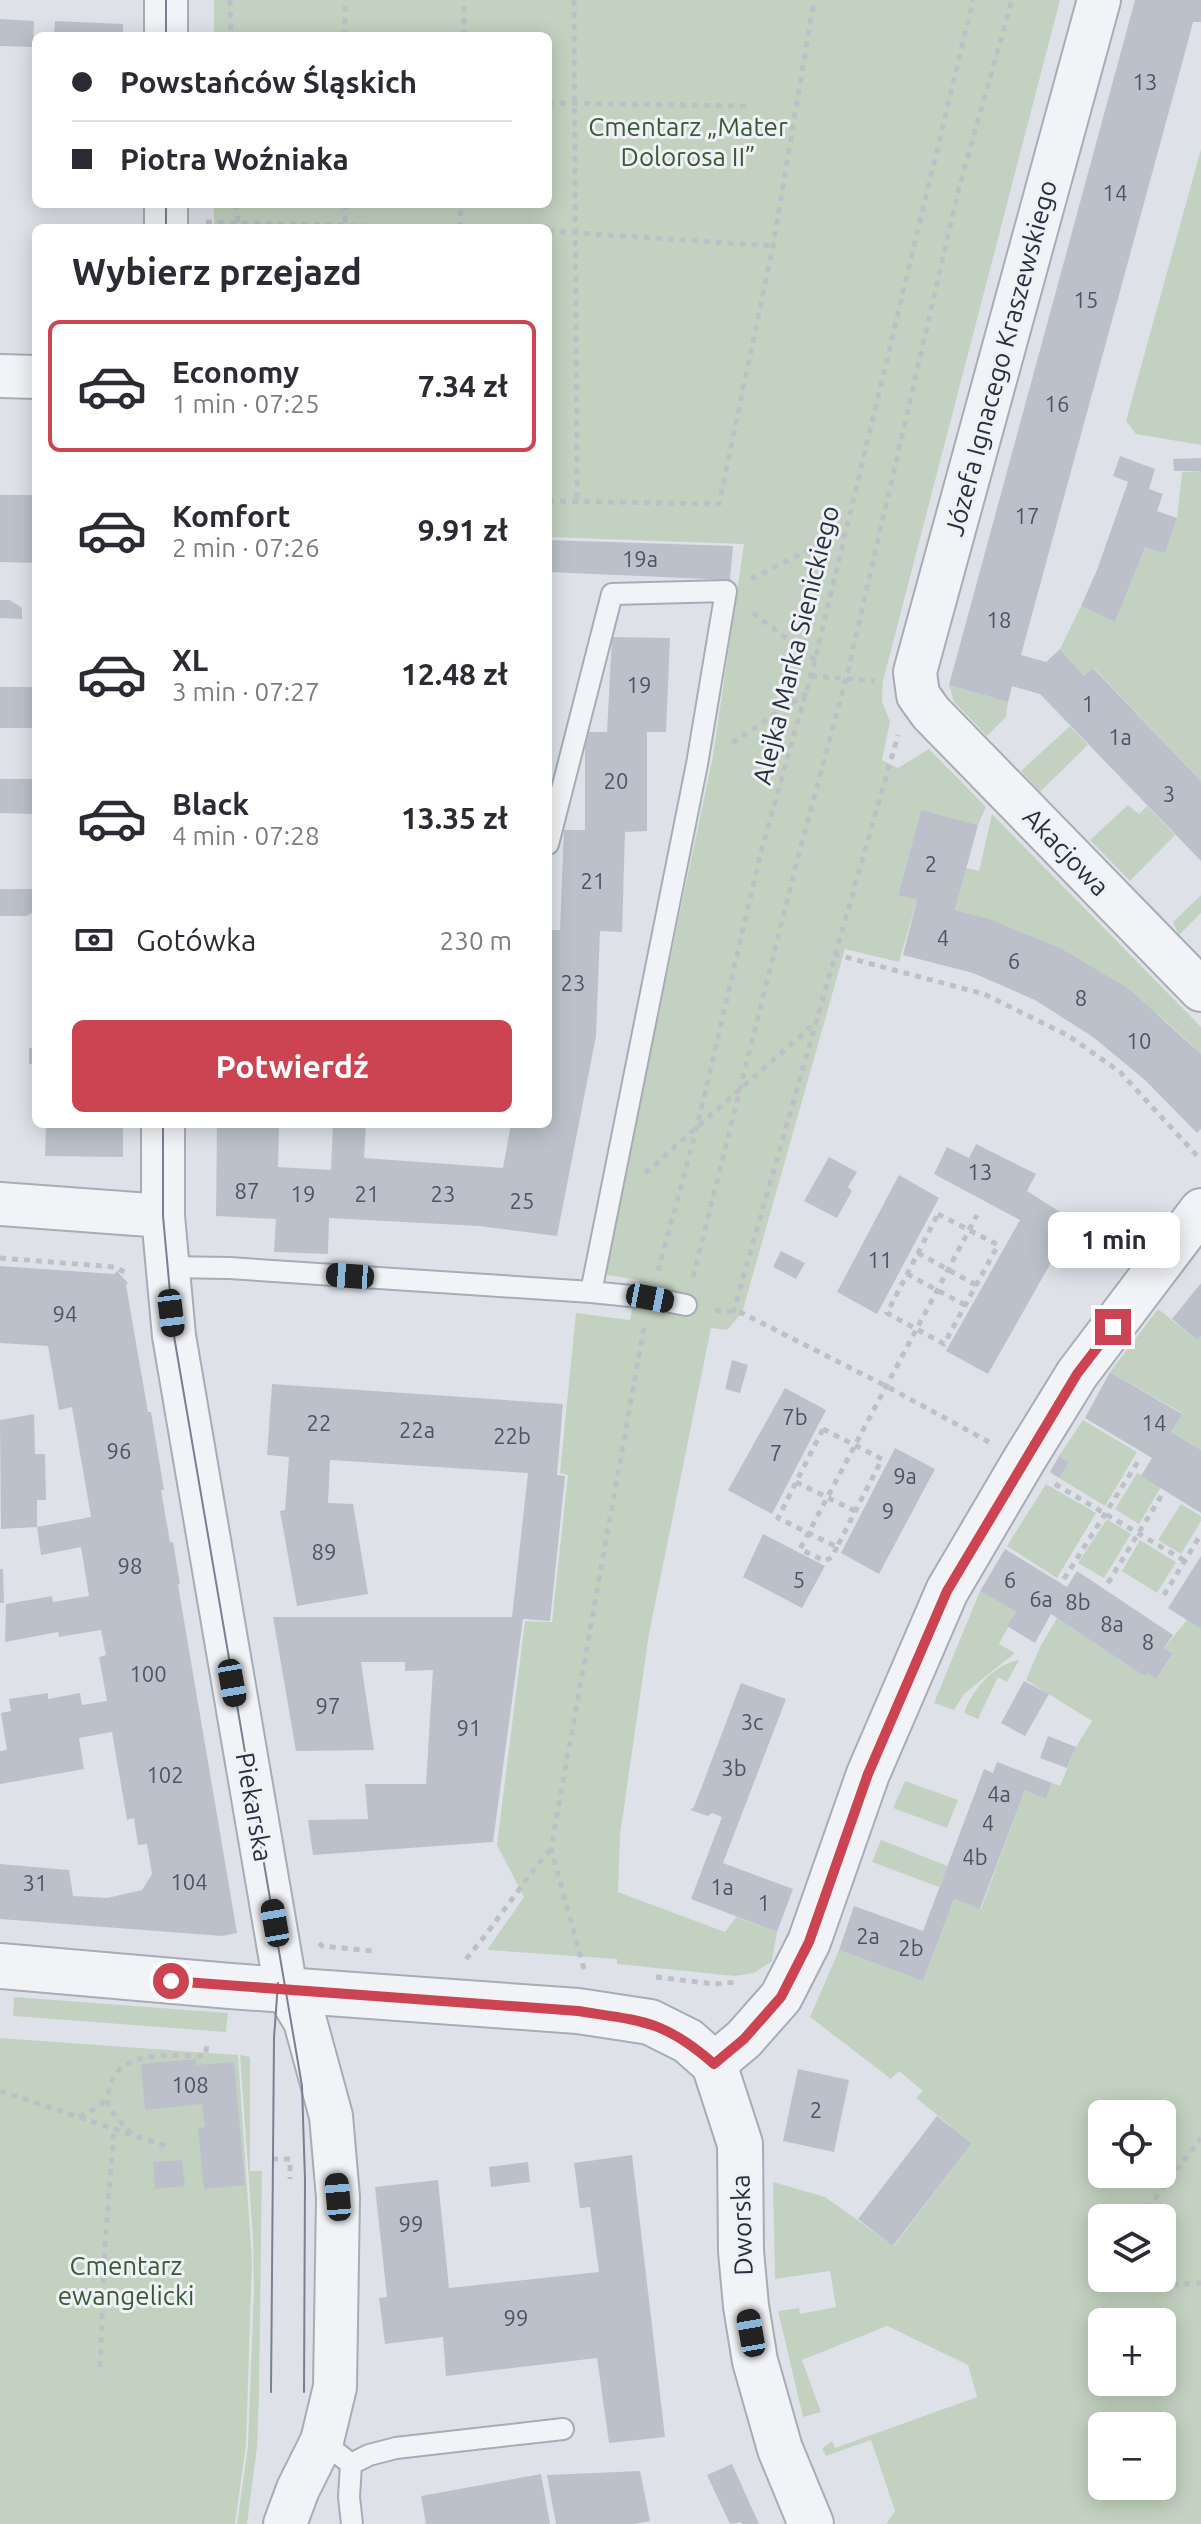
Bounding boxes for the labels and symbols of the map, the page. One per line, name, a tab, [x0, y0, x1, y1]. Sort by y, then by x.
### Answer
house number: 13	[1133, 69, 1157, 94]
park label: Cmentarz „Mater Dolorosa II”	[588, 112, 788, 171]
street label: Józefa Ignacego Kraszewskiego	[939, 177, 1062, 539]
house number: 14	[1103, 180, 1127, 205]
house number: 15	[1074, 287, 1098, 312]
house number: 16	[1045, 391, 1069, 416]
street label: Alejka Marka Sienickiego	[747, 502, 844, 787]
house number: 17	[1015, 503, 1039, 528]
house number: 19a	[622, 546, 658, 571]
house number: 18	[987, 607, 1011, 632]
house number: 19	[627, 672, 651, 697]
house number: 1	[1082, 691, 1094, 716]
house number: 1a	[1108, 724, 1132, 749]
house number: 20	[604, 768, 628, 793]
house number: 3	[1163, 781, 1175, 806]
street label: Akacjowa	[1018, 802, 1115, 901]
house number: 2	[925, 851, 937, 876]
house number: 21	[581, 868, 605, 893]
house number: 4	[937, 925, 949, 950]
house number: 6	[1008, 948, 1020, 973]
house number: 23	[561, 970, 585, 995]
house number: 8	[1075, 985, 1087, 1010]
house number: 10	[1127, 1028, 1151, 1053]
house number: 13	[968, 1159, 992, 1184]
house number: 87	[235, 1178, 259, 1203]
house number: 19	[291, 1181, 315, 1206]
house number: 21	[355, 1181, 379, 1206]
house number: 23	[431, 1181, 455, 1206]
house number: 25	[510, 1188, 534, 1213]
callout: 1 min	[1047, 1211, 1179, 1267]
house number: 11	[868, 1247, 892, 1272]
car	[325, 1262, 375, 1290]
car	[624, 1282, 676, 1314]
car	[156, 1288, 186, 1338]
house number: 94	[53, 1301, 77, 1326]
route end	[1095, 1309, 1131, 1345]
house number: 7b	[782, 1404, 808, 1429]
house number: 22	[307, 1410, 331, 1435]
house number: 14	[1142, 1410, 1166, 1435]
house number: 22a	[399, 1417, 435, 1442]
house number: 22b	[493, 1423, 531, 1448]
house number: 96	[107, 1438, 131, 1463]
house number: 7	[770, 1440, 782, 1465]
house number: 9a	[893, 1463, 917, 1488]
house number: 9	[882, 1498, 894, 1523]
house number: 89	[312, 1539, 336, 1564]
house number: 98	[118, 1553, 142, 1578]
house number: 5	[793, 1567, 805, 1592]
house number: 6	[1004, 1567, 1016, 1592]
house number: 6a	[1029, 1586, 1053, 1611]
house number: 8b	[1065, 1589, 1091, 1614]
house number: 8a	[1100, 1611, 1124, 1636]
house number: 8	[1142, 1629, 1154, 1654]
car	[216, 1657, 248, 1709]
house number: 100	[129, 1661, 167, 1686]
house number: 97	[316, 1693, 340, 1718]
house number: 3c	[741, 1709, 763, 1734]
house number: 91	[457, 1715, 481, 1740]
street label: Piekarska	[231, 1750, 278, 1864]
house number: 3b	[721, 1755, 747, 1780]
house number: 102	[146, 1762, 184, 1787]
house number: 4a	[987, 1781, 1011, 1806]
house number: 4	[982, 1810, 994, 1835]
house number: 4b	[962, 1844, 988, 1869]
house number: 104	[170, 1869, 208, 1894]
house number: 31	[23, 1870, 47, 1895]
house number: 1a	[710, 1874, 734, 1899]
house number: 1	[758, 1890, 770, 1915]
car	[259, 1897, 291, 1949]
house number: 2a	[856, 1923, 880, 1948]
house number: 2b	[898, 1935, 924, 1960]
route start	[153, 1963, 189, 1999]
house number: 108	[171, 2072, 209, 2097]
house number: 2	[810, 2097, 822, 2122]
car	[324, 2172, 352, 2222]
street label: Dworska	[725, 2174, 758, 2276]
house number: 99	[399, 2211, 423, 2236]
park label: Cmentarz ewangelicki	[58, 2251, 194, 2310]
house number: 99	[504, 2305, 528, 2330]
car	[735, 2307, 767, 2359]

